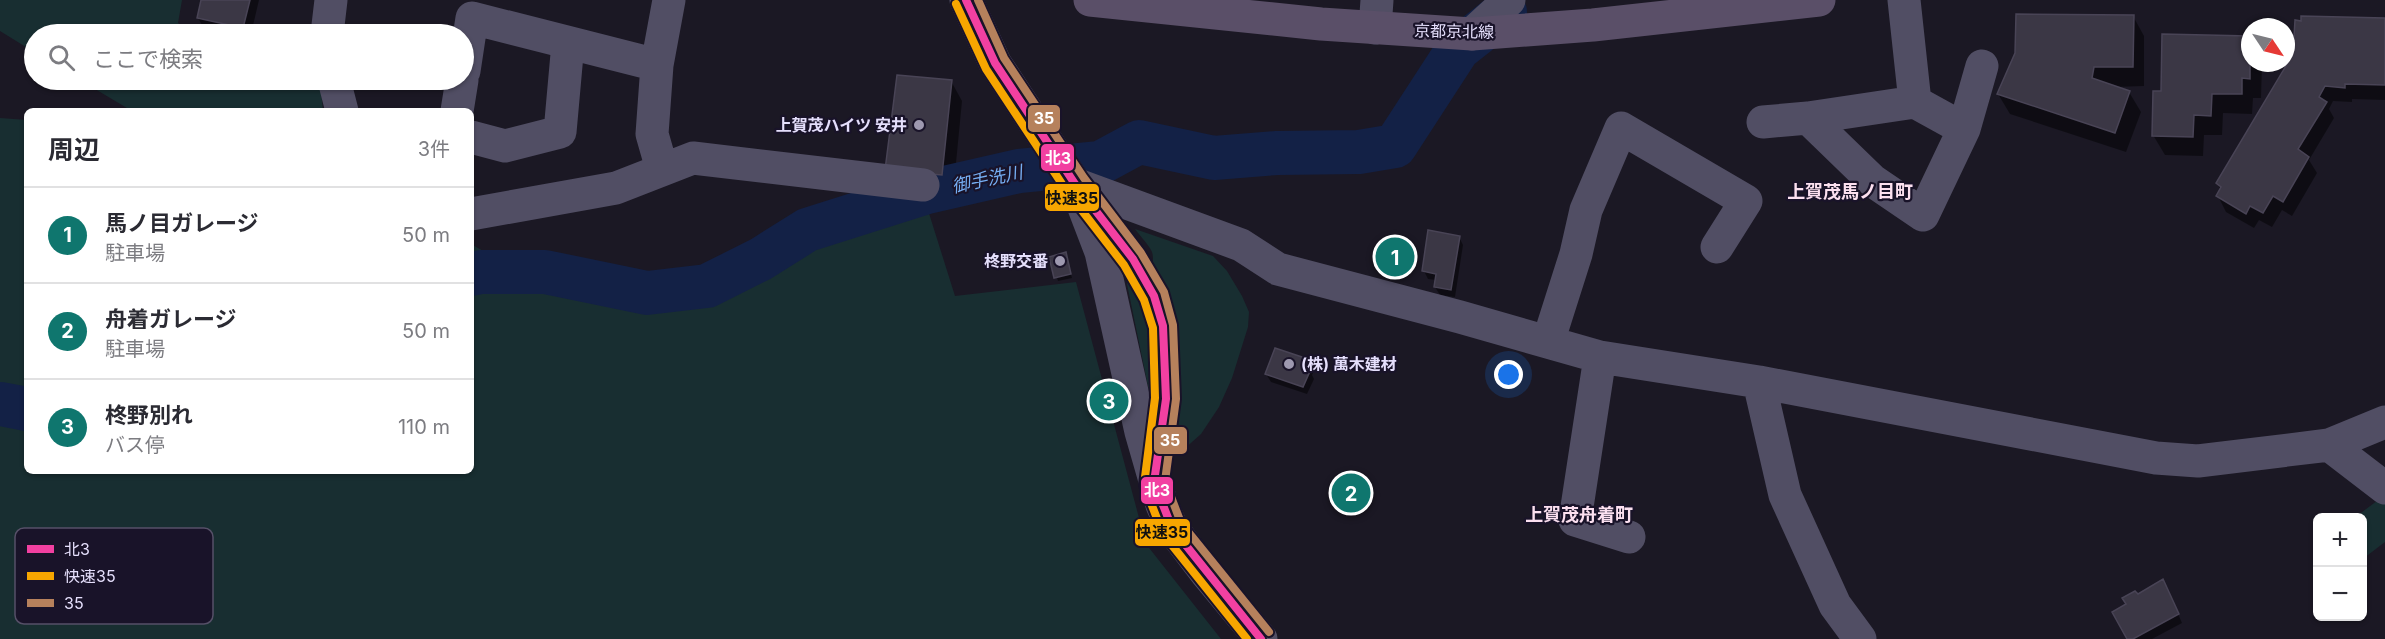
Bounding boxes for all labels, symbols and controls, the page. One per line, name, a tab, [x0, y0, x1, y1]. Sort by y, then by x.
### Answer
north arrow	[2241, 18, 2295, 72]
street label: 京都京北線	[1414, 20, 1494, 42]
search box	[24, 24, 474, 90]
icon: search	[45, 41, 78, 74]
text: ここで検索	[93, 46, 203, 72]
line badge: 35	[1027, 104, 1061, 133]
text: 35	[1034, 108, 1054, 128]
place label: 上賀茂ハイツ 安井	[776, 115, 907, 135]
marker: 上賀茂ハイツ 安井	[912, 118, 926, 132]
text: 周辺	[48, 134, 100, 165]
text: 3件	[418, 137, 450, 161]
line badge: 北3	[1040, 143, 1075, 172]
text: 北3	[1045, 148, 1071, 168]
water label: 御手洗川	[950, 161, 1026, 197]
district label: 上賀茂馬ノ目町	[1787, 181, 1913, 202]
line badge: 快速35	[1044, 183, 1100, 212]
text: 快速35	[1046, 188, 1098, 208]
text: 馬ノ目ガレージ	[105, 210, 259, 236]
text: 1	[63, 223, 72, 247]
text: 50 m	[402, 223, 450, 247]
pin: 1	[1376, 234, 1414, 280]
text: 駐車場	[105, 241, 165, 265]
place label: 柊野交番	[984, 251, 1048, 271]
marker: 柊野交番	[1053, 254, 1067, 268]
text: 舟着ガレージ	[105, 306, 237, 332]
text: 2	[61, 319, 74, 343]
text: 50 m	[402, 319, 450, 343]
text: 駐車場	[105, 337, 165, 361]
place label: (株) 萬木建材	[1301, 354, 1397, 374]
marker: (株) 萬木建材	[1282, 357, 1296, 371]
your location	[1494, 360, 1523, 389]
pin: 3	[1090, 378, 1128, 424]
text: 柊野別れ	[105, 402, 193, 428]
text: 3	[61, 415, 74, 439]
text: 110 m	[398, 415, 450, 439]
line badge: 35	[1153, 426, 1188, 455]
text: 35	[1160, 430, 1180, 450]
text: バス停	[105, 433, 165, 457]
pin: 2	[1332, 470, 1370, 516]
line badge: 北3	[1140, 476, 1174, 505]
text: 北3	[1144, 480, 1170, 500]
district label: 上賀茂舟着町	[1525, 504, 1633, 525]
map controls	[2313, 513, 2367, 621]
button: +	[2313, 513, 2367, 567]
line badge: 快速35	[1134, 518, 1191, 547]
text: 快速35	[1136, 522, 1188, 542]
legend	[15, 528, 213, 624]
text: 北3	[64, 539, 90, 559]
text: 快速35	[64, 566, 116, 586]
button: −	[2313, 567, 2367, 621]
text: 35	[64, 593, 84, 613]

